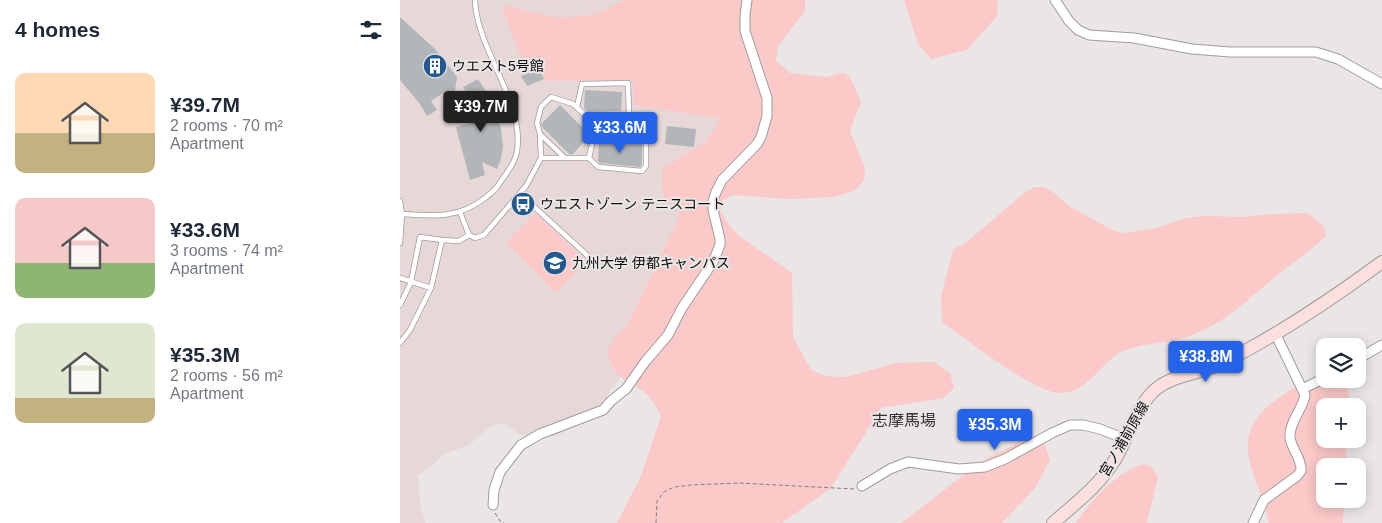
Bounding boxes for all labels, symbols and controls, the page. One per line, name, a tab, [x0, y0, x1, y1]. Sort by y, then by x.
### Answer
icon: filters	[357, 16, 385, 44]
text: 4 homes	[15, 18, 100, 41]
building icon: ウエスト5号館	[422, 53, 448, 79]
place label: ウエスト5号館	[452, 58, 544, 74]
pin: ¥39.7M	[440, 90, 522, 133]
icon: home	[55, 93, 115, 153]
text: ¥39.7M	[170, 93, 240, 116]
text: ¥39.7M	[454, 98, 508, 115]
pin: ¥33.6M	[579, 112, 661, 154]
text: 2 rooms · 70 m²	[170, 117, 283, 134]
text: ¥33.6M	[593, 119, 647, 136]
text: Apartment	[170, 135, 244, 152]
bus stop icon: ウエストゾーン テニスコート	[510, 191, 536, 217]
place label: ウエストゾーン テニスコート	[540, 196, 725, 212]
icon: home	[55, 218, 115, 278]
text: ¥33.6M	[170, 218, 240, 241]
text: 3 rooms · 74 m²	[170, 242, 283, 259]
school or university icon: 九州大学 伊都キャンパス	[542, 250, 568, 276]
place label: 九州大学 伊都キャンパス	[572, 255, 730, 271]
text: Apartment	[170, 260, 244, 277]
map controls	[1316, 338, 1366, 508]
button: layers	[1316, 338, 1366, 388]
pin: ¥38.8M	[1165, 340, 1247, 383]
icon: home	[55, 343, 115, 403]
text: ¥35.3M	[170, 343, 240, 366]
text: ¥38.8M	[1179, 348, 1233, 365]
text: 2 rooms · 56 m²	[170, 367, 283, 384]
text: Apartment	[170, 385, 244, 402]
button: +	[1316, 398, 1366, 448]
street label: 宮ノ浦前原線	[1096, 399, 1152, 479]
pin: ¥35.3M	[954, 408, 1036, 451]
district label: 志摩馬場	[872, 412, 936, 429]
text: ¥35.3M	[968, 416, 1022, 433]
button: −	[1316, 458, 1366, 508]

